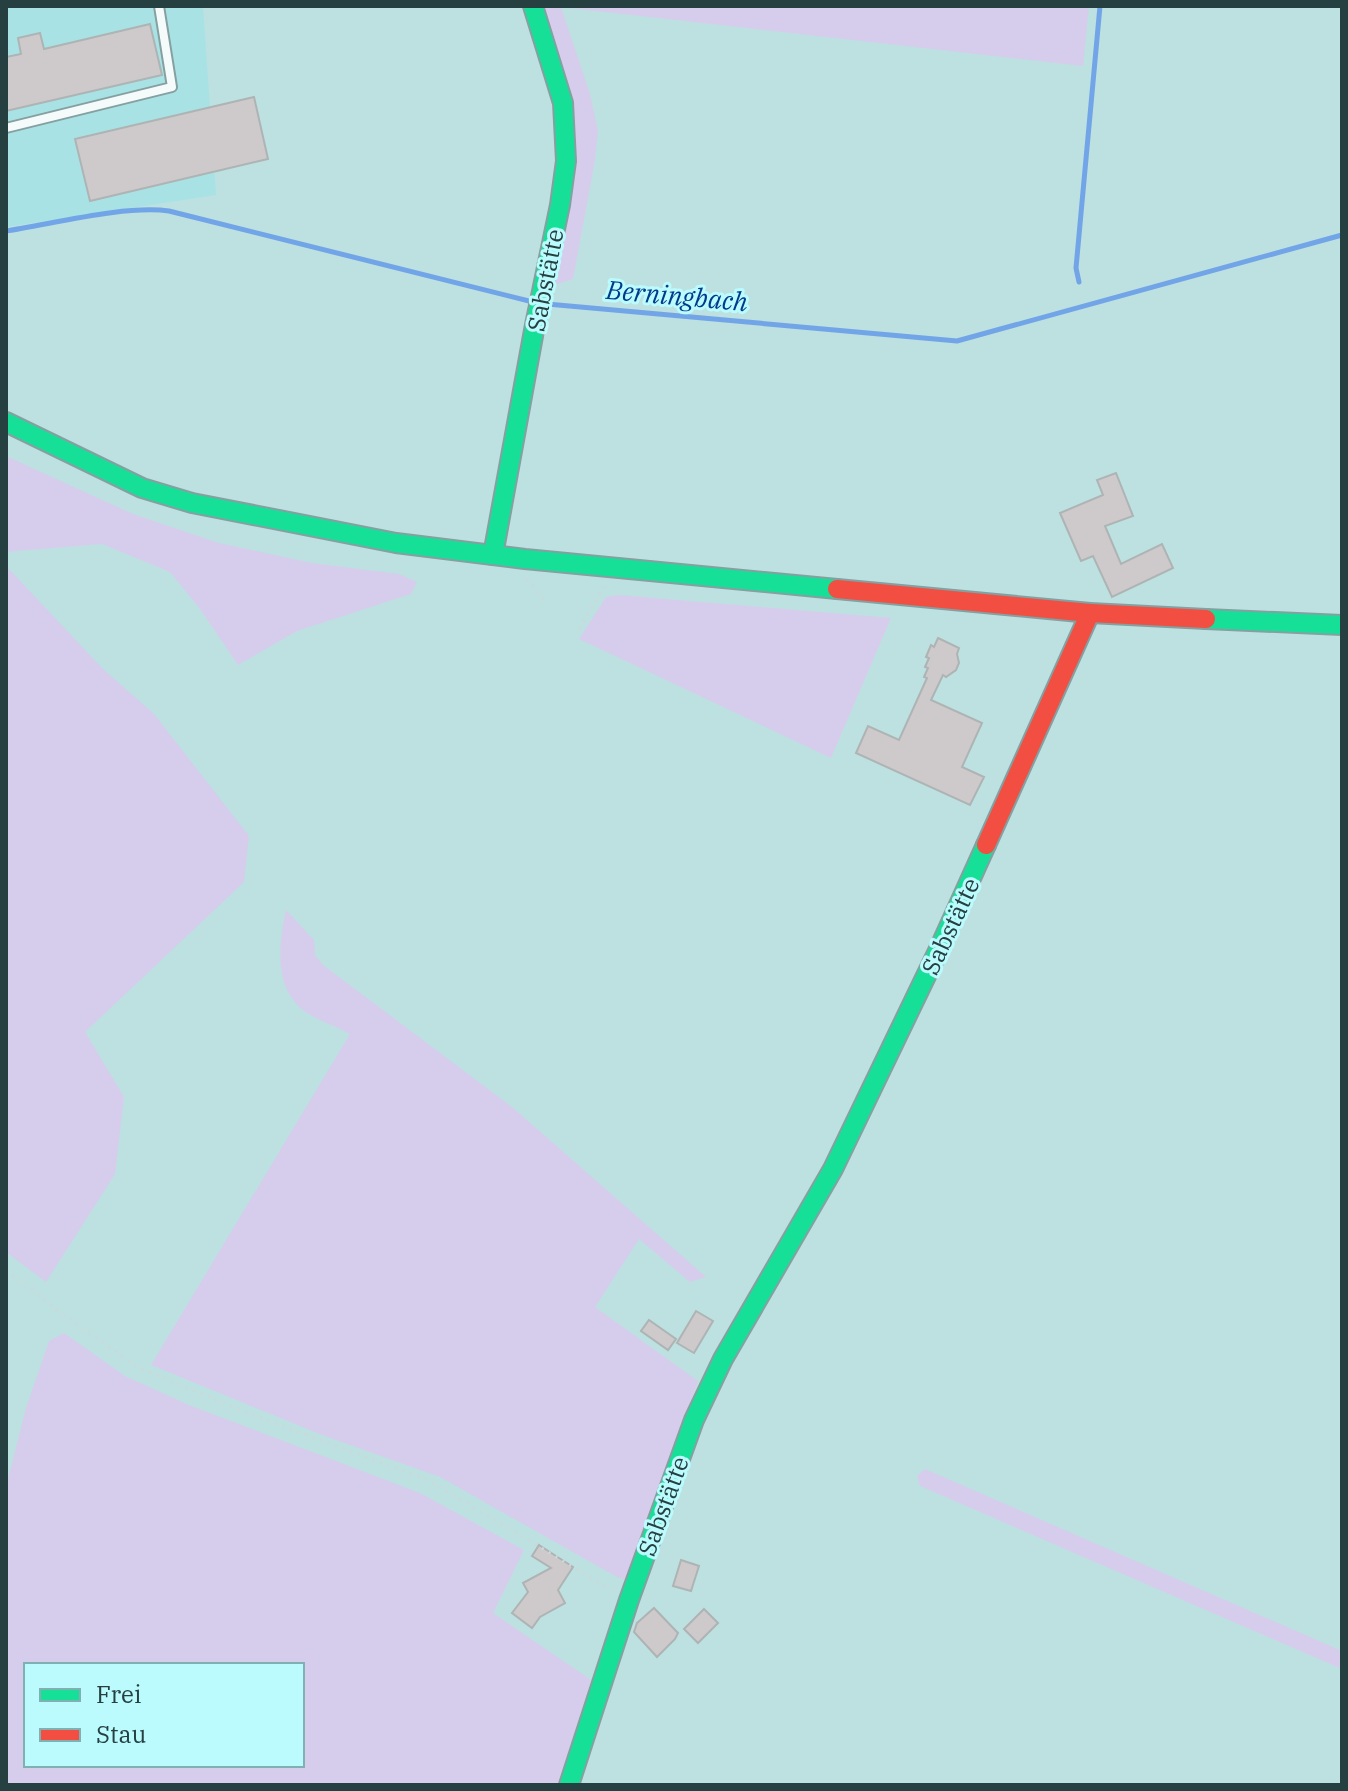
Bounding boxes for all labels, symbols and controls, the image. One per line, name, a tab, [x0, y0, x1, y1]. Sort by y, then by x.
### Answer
street label: Sabstätte	[519, 226, 571, 334]
water label: Berningbach	[604, 272, 750, 318]
street label: Sabstätte	[914, 872, 986, 980]
street label: Sabstätte	[630, 1452, 696, 1560]
legend	[24, 1663, 304, 1767]
text: Frei	[96, 1678, 141, 1710]
text: Stau	[96, 1718, 147, 1750]

